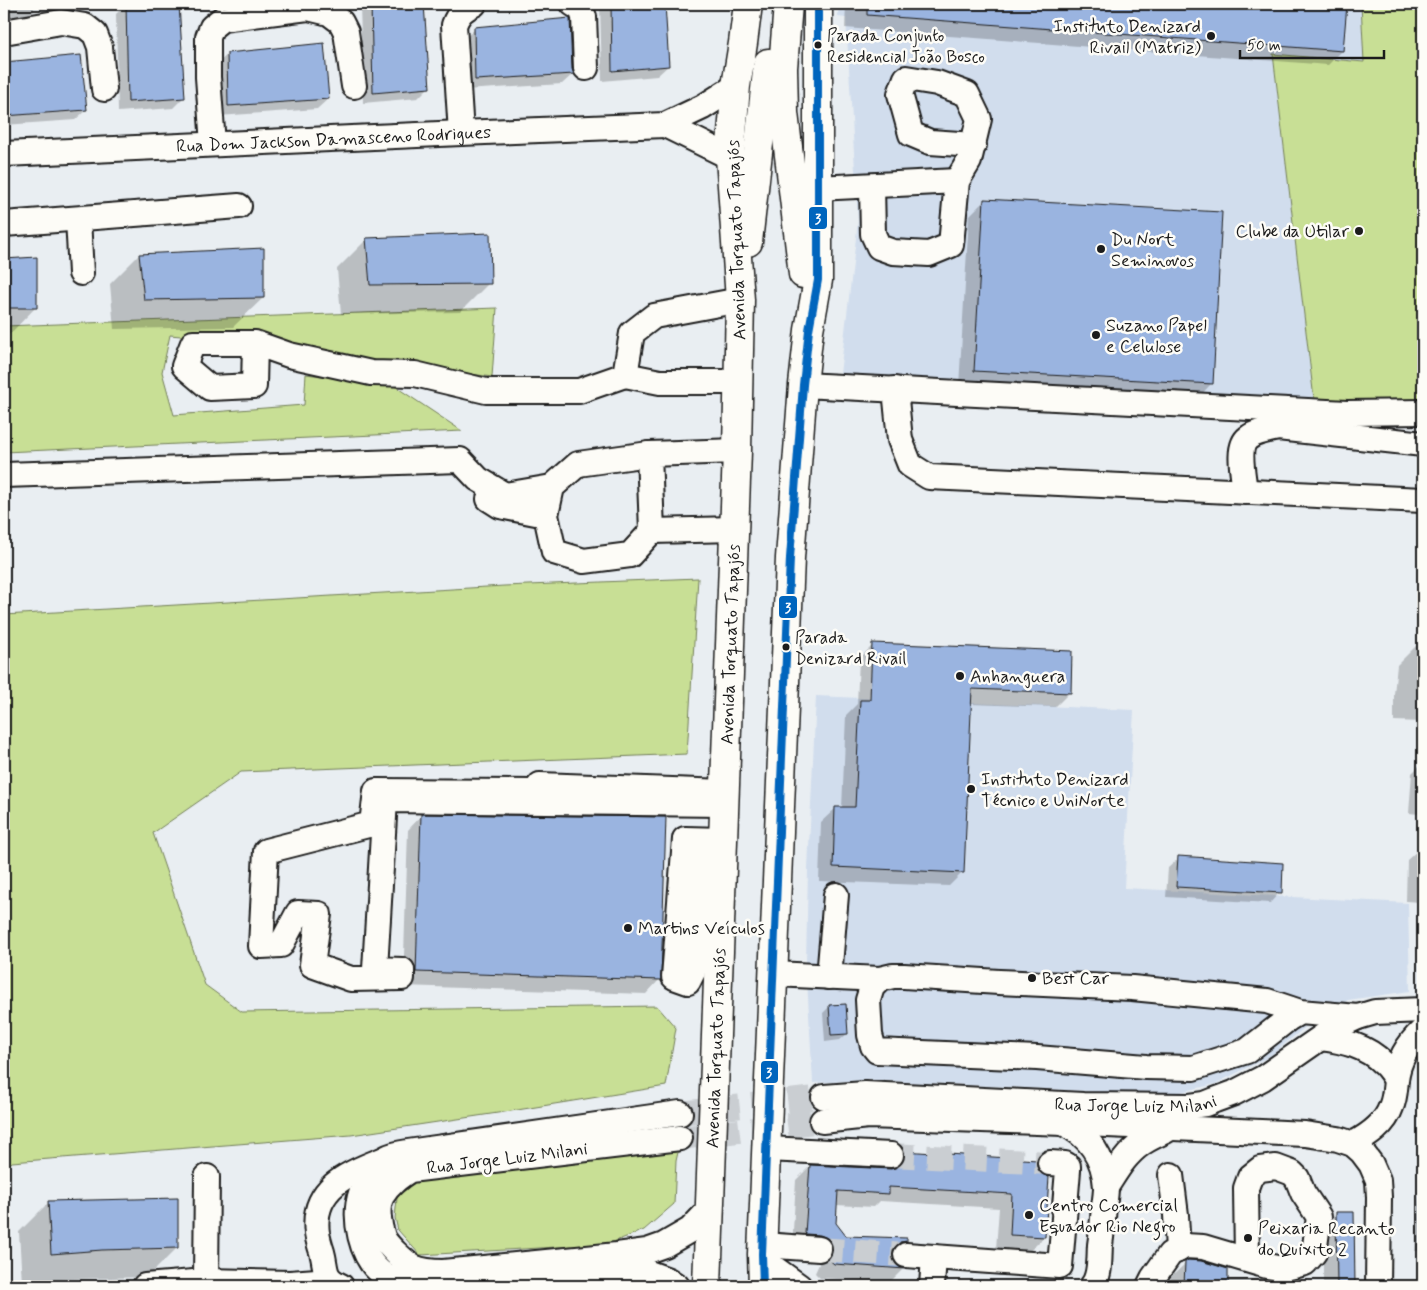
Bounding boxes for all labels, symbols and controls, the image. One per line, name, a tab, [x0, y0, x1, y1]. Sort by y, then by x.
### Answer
place label: Instituto Denizard Rivail (Matriz)	[1053, 15, 1202, 60]
place label: Parada Conjunto Residencial João Bosco	[827, 25, 985, 68]
scale bar	[1240, 28, 1383, 60]
marker: Instituto Denizard Rivail (Matriz)	[1205, 30, 1217, 42]
text: 50 m	[1247, 36, 1281, 56]
marker: Parada Conjunto Residencial João Bosco	[813, 40, 823, 50]
street label: Rua Dom Jackson Damasceno Rodrigues	[176, 121, 492, 159]
street label: Avenida Torquato Tapajós	[722, 139, 752, 340]
line badge: 3	[808, 206, 828, 230]
text: 3	[815, 210, 822, 228]
place label: Clube da Utilar	[1235, 220, 1350, 244]
marker: Clube da Utilar	[1353, 225, 1365, 237]
place label: Du Nort Seminovos	[1111, 228, 1194, 273]
marker: Du Nort Seminovos	[1095, 243, 1107, 255]
place label: Suzano Papel e Celulose	[1106, 314, 1207, 359]
marker: Suzano Papel e Celulose	[1090, 329, 1102, 341]
street label: Avenida Torquato Tapajós	[715, 544, 747, 745]
line badge: 3	[778, 595, 798, 619]
text: 3	[785, 599, 792, 617]
place label: Parada Denizard Rivail	[795, 627, 906, 670]
marker: Parada Denizard Rivail	[781, 642, 791, 652]
place label: Anhanguera	[970, 665, 1065, 689]
marker: Anhanguera	[954, 670, 966, 682]
place label: Instituto Denizard Técnico e UniNorte	[981, 768, 1129, 813]
marker: Instituto Denizard Técnico e UniNorte	[965, 783, 977, 795]
place label: Martins Veículos	[638, 917, 765, 941]
marker: Martins Veículos	[622, 922, 634, 934]
street label: Avenida Torquato Tapajós	[701, 947, 732, 1149]
place label: Best Car	[1042, 967, 1110, 991]
marker: Best Car	[1026, 972, 1038, 984]
line badge: 3	[760, 1060, 779, 1084]
text: 3	[766, 1064, 773, 1082]
street label: Rua Jorge Luiz Milani	[1054, 1090, 1221, 1119]
street label: Rua Jorge Luiz Milani	[425, 1137, 589, 1182]
place label: Centro Comercial Equador Rio Negro	[1039, 1194, 1178, 1241]
marker: Centro Comercial Equador Rio Negro	[1023, 1209, 1035, 1221]
place label: Peixaria Recanto do Quixito 2	[1258, 1217, 1395, 1262]
marker: Peixaria Recanto do Quixito 2	[1242, 1232, 1254, 1244]

